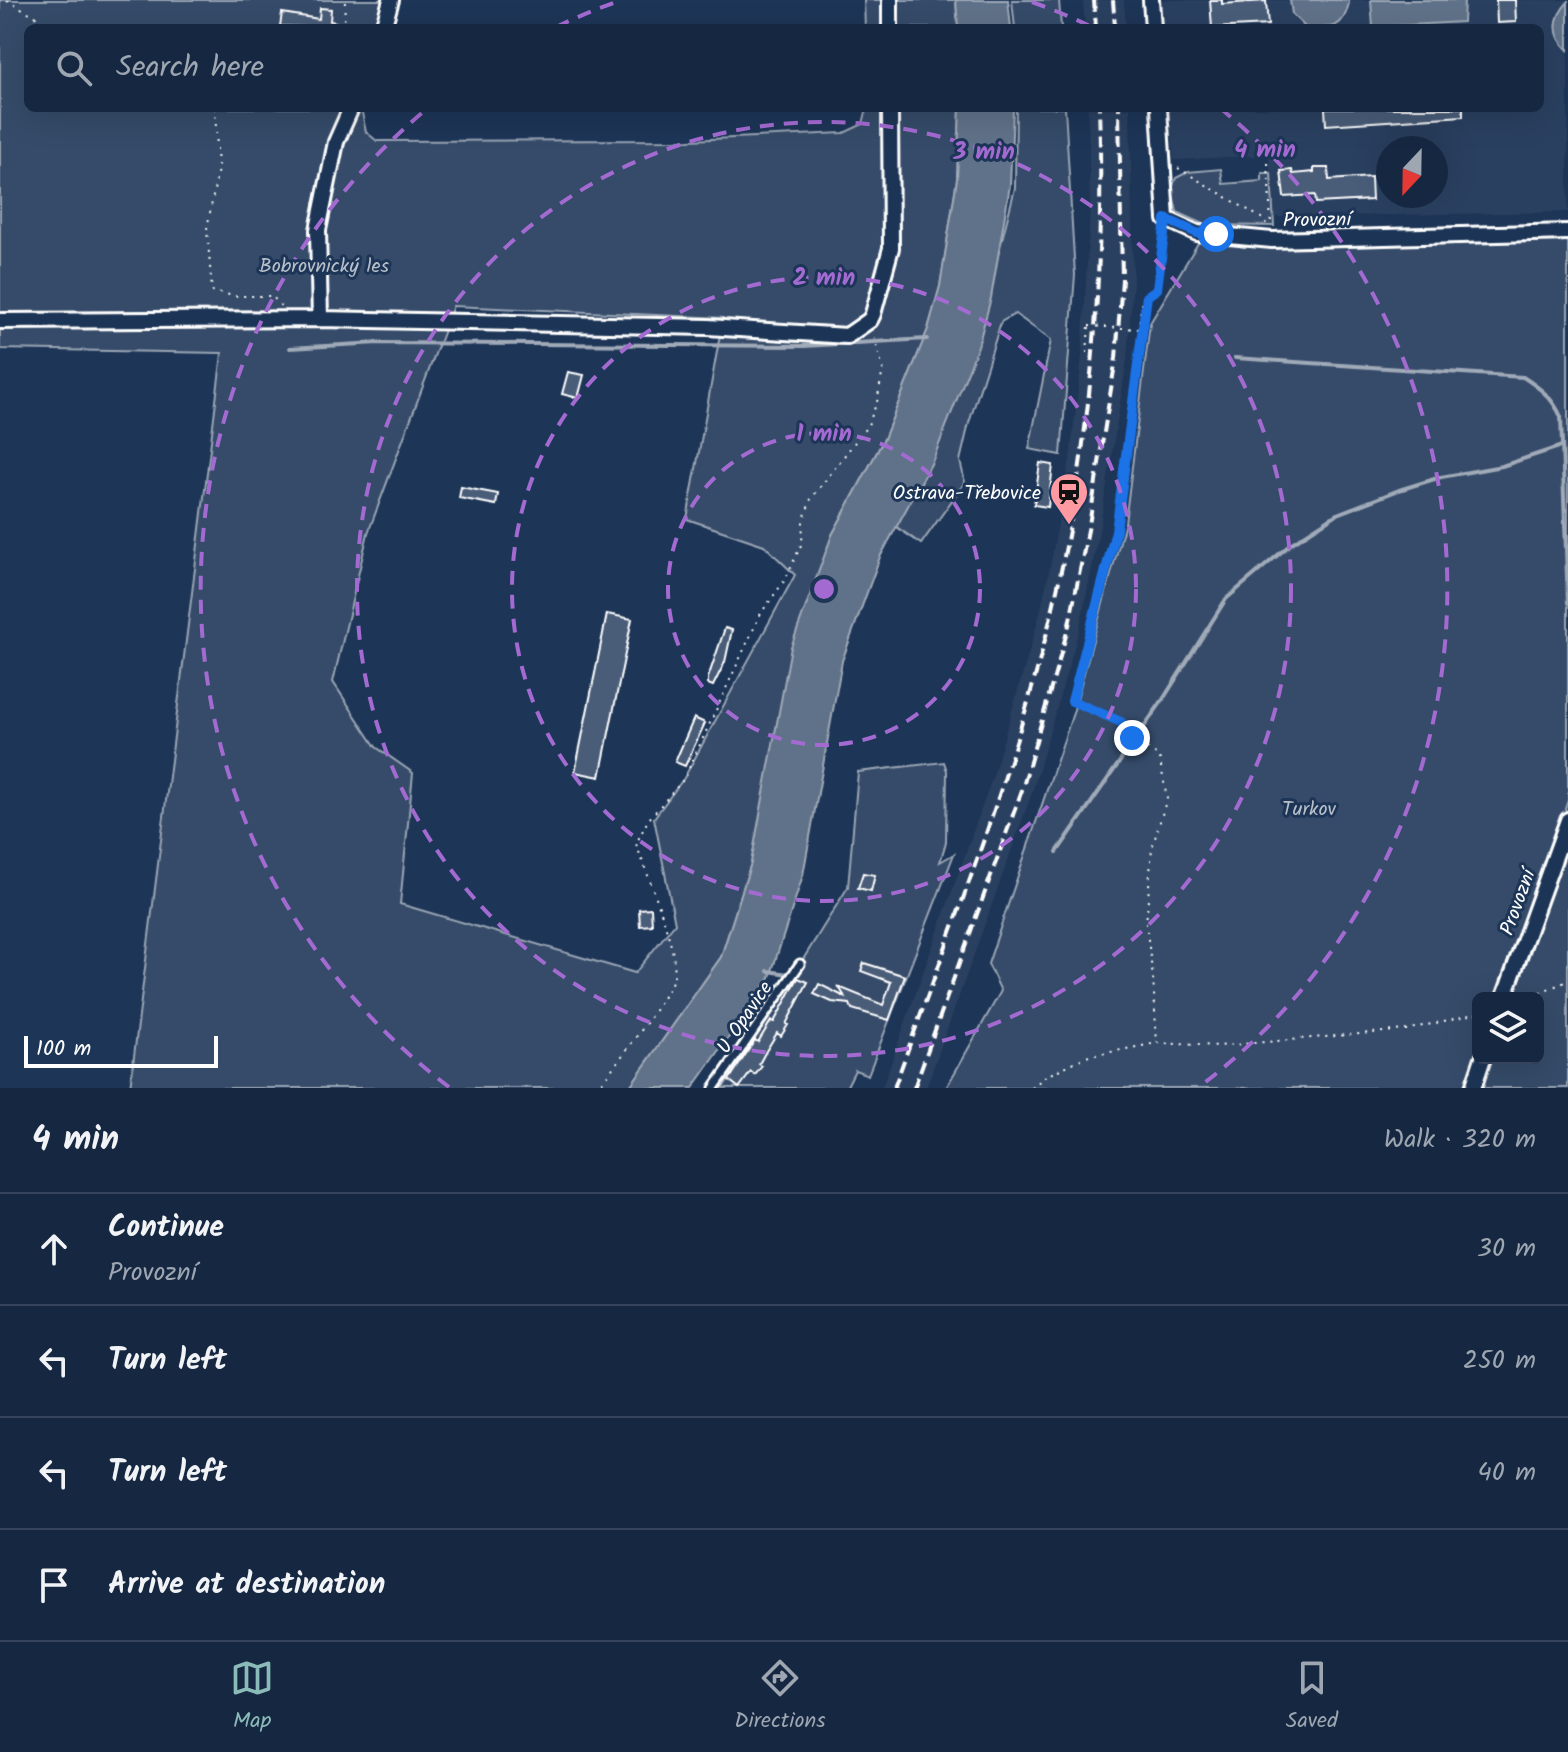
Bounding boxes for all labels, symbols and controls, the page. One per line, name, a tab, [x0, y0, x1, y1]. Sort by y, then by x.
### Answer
search box	[24, 24, 1544, 112]
text: Search here	[116, 44, 264, 92]
icon: search	[52, 46, 96, 90]
text: 4 min	[1234, 131, 1296, 170]
text: 3 min	[952, 133, 1015, 172]
north arrow	[1376, 136, 1448, 208]
street label: Provozní	[1283, 204, 1355, 238]
route start	[1198, 216, 1234, 252]
park label: Bobrovnický les	[259, 251, 389, 283]
text: 2 min	[793, 259, 855, 298]
text: 1 min	[796, 415, 852, 454]
station icon: Ostrava-Třebovice	[1048, 471, 1090, 526]
place label: Ostrava-Třebovice	[893, 478, 1041, 510]
centre of rings	[810, 575, 838, 603]
route end	[1114, 720, 1150, 756]
park label: Turkov	[1282, 794, 1336, 826]
street label: Provozní	[1492, 862, 1547, 940]
street label: U Opavice	[709, 975, 782, 1061]
map controls	[1472, 992, 1544, 1064]
button: layers	[1472, 992, 1544, 1064]
scale bar	[24, 1032, 218, 1068]
text: 100 m	[36, 1032, 91, 1067]
text: 4 min	[32, 1113, 119, 1167]
text: Walk · 320 m	[1384, 1119, 1536, 1161]
text: Continue	[108, 1204, 224, 1252]
icon: ahead	[32, 1227, 76, 1271]
text: 30 m	[1477, 1228, 1536, 1270]
text: Provozní	[108, 1252, 197, 1294]
text: Turn left	[108, 1337, 227, 1385]
icon: left	[32, 1339, 76, 1383]
text: 250 m	[1463, 1340, 1536, 1382]
text: Turn left	[108, 1449, 227, 1497]
icon: left	[32, 1451, 76, 1495]
text: 40 m	[1478, 1452, 1536, 1494]
text: Arrive at destination	[108, 1561, 385, 1609]
icon: arrive	[32, 1563, 76, 1607]
tab: Map	[230, 1656, 274, 1739]
tab: Directions	[734, 1656, 826, 1739]
tab: Saved	[1286, 1656, 1338, 1739]

